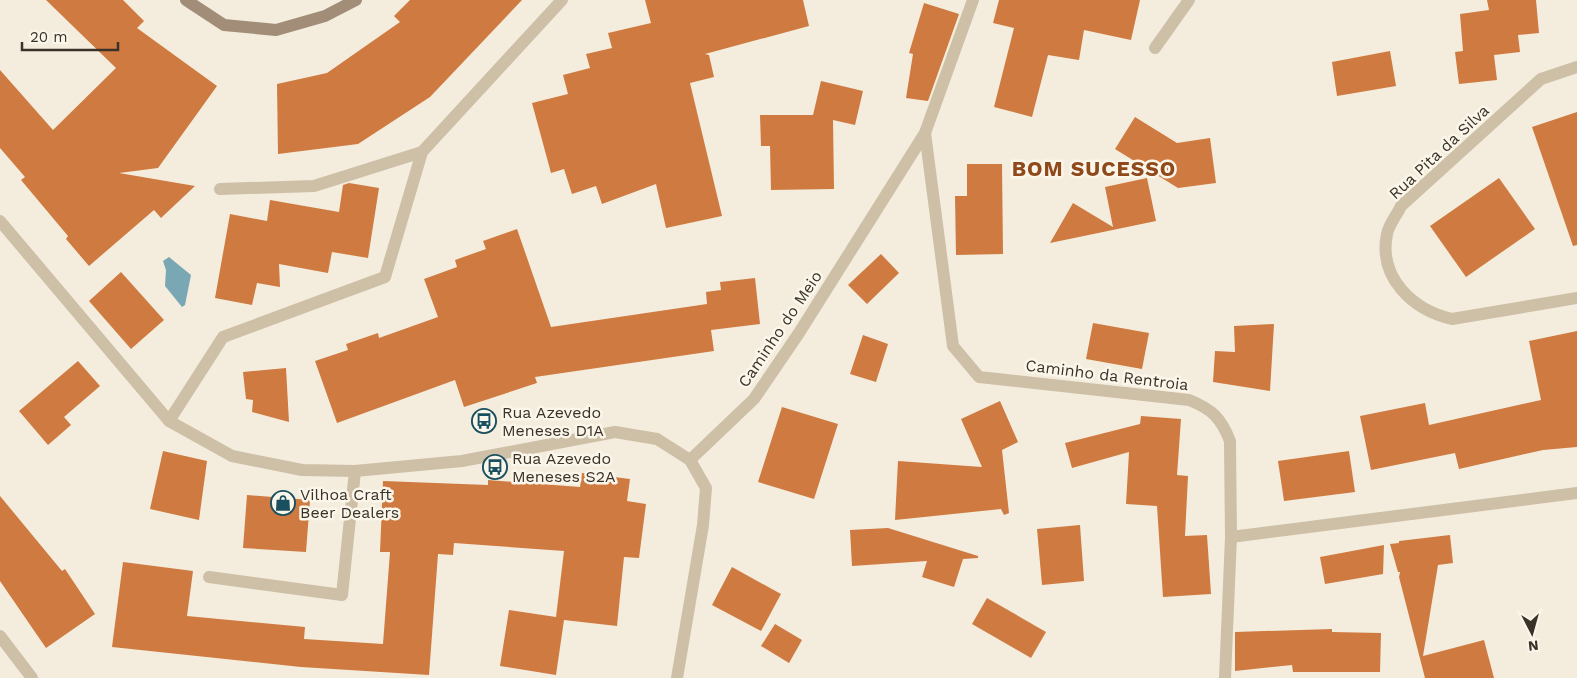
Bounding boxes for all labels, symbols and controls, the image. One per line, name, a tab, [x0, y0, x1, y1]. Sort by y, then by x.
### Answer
scale bar	[22, 20, 119, 52]
text: 20 m	[30, 28, 68, 46]
street label: Rua Pita da Silva	[1385, 101, 1493, 203]
district label: BOM SUCESSO	[1012, 156, 1176, 181]
street label: Caminho do Meio	[734, 267, 826, 391]
street label: Caminho da Rentroia	[1025, 356, 1189, 394]
place label: Rua Azevedo Meneses D1A	[502, 403, 604, 440]
bus stop icon: Rua Azevedo Meneses D1A	[471, 408, 497, 434]
place label: Rua Azevedo Meneses S2A	[512, 449, 616, 486]
bus stop icon: Rua Azevedo Meneses S2A	[482, 454, 508, 480]
place label: Vilhoa Craft Beer Dealers	[300, 485, 399, 522]
shop icon: Vilhoa Craft Beer Dealers	[270, 490, 296, 516]
north arrow	[1507, 608, 1557, 658]
text: N	[1527, 637, 1539, 654]

